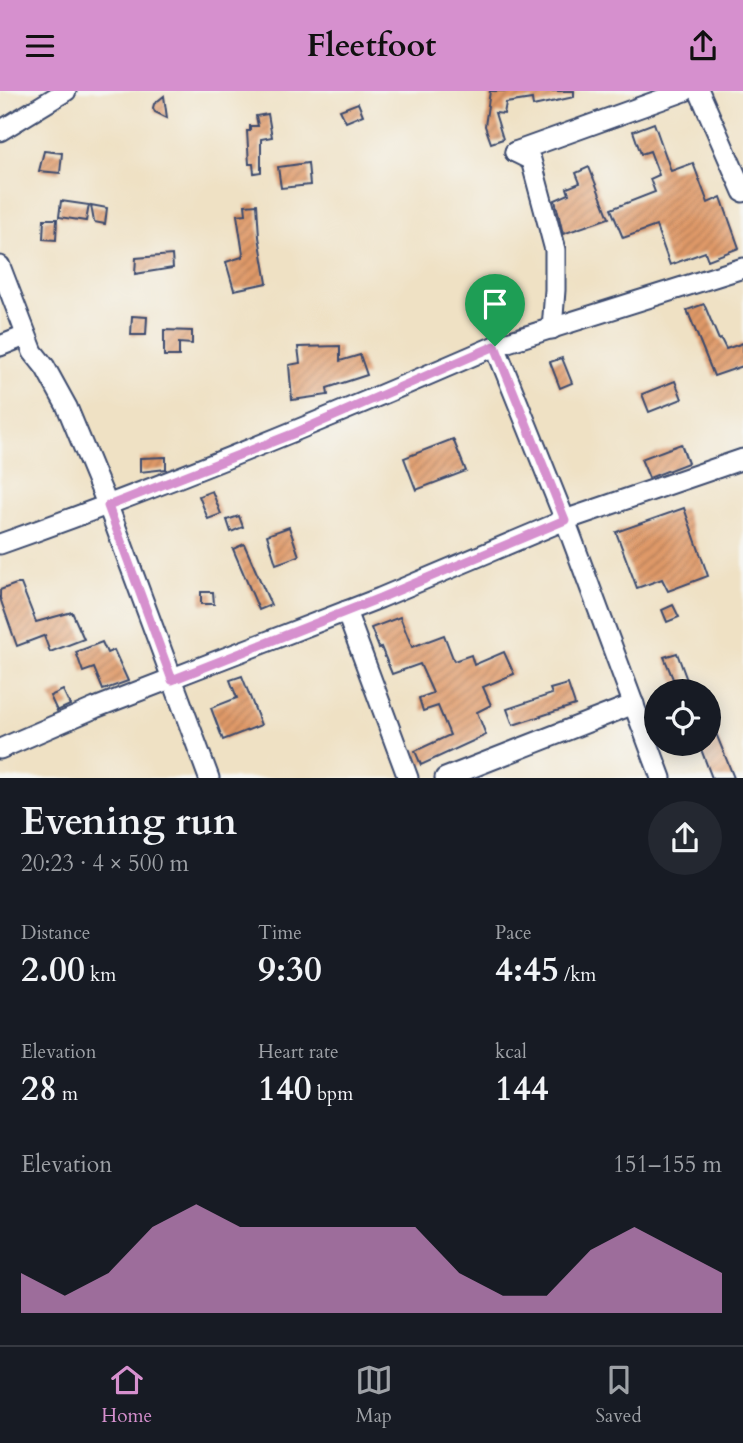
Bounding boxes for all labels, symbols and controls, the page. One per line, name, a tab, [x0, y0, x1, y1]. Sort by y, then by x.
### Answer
text: Fleetfoot	[307, 24, 436, 68]
icon: menu	[21, 27, 59, 65]
icon: share	[684, 27, 722, 65]
pin	[465, 274, 525, 346]
icon: arrive	[476, 285, 514, 323]
map controls	[644, 679, 721, 756]
button: locate	[644, 679, 721, 756]
text: Evening run	[21, 796, 237, 848]
button: share	[648, 801, 722, 875]
text: 20:23 · 4 × 500 m	[21, 848, 189, 879]
text: Distance	[21, 920, 90, 946]
text: Time	[258, 920, 302, 946]
text: Pace	[495, 920, 532, 946]
text: 2.00	[21, 946, 85, 994]
text: 9:30	[258, 946, 322, 994]
text: 4:45	[495, 946, 559, 994]
text: km	[85, 962, 116, 988]
text: /km	[559, 962, 596, 988]
text: Elevation	[21, 1039, 96, 1065]
text: Heart rate	[258, 1039, 339, 1065]
text: kcal	[495, 1039, 527, 1065]
text: 28	[21, 1065, 57, 1113]
text: 140	[258, 1065, 312, 1113]
text: 144	[495, 1065, 549, 1113]
text: m	[57, 1081, 78, 1107]
text: bpm	[312, 1081, 353, 1107]
text: Elevation	[21, 1149, 112, 1180]
text: 151–155 m	[613, 1149, 722, 1180]
tab: Home	[101, 1361, 152, 1429]
tab: Map	[355, 1361, 393, 1429]
tab: Saved	[596, 1361, 642, 1429]

